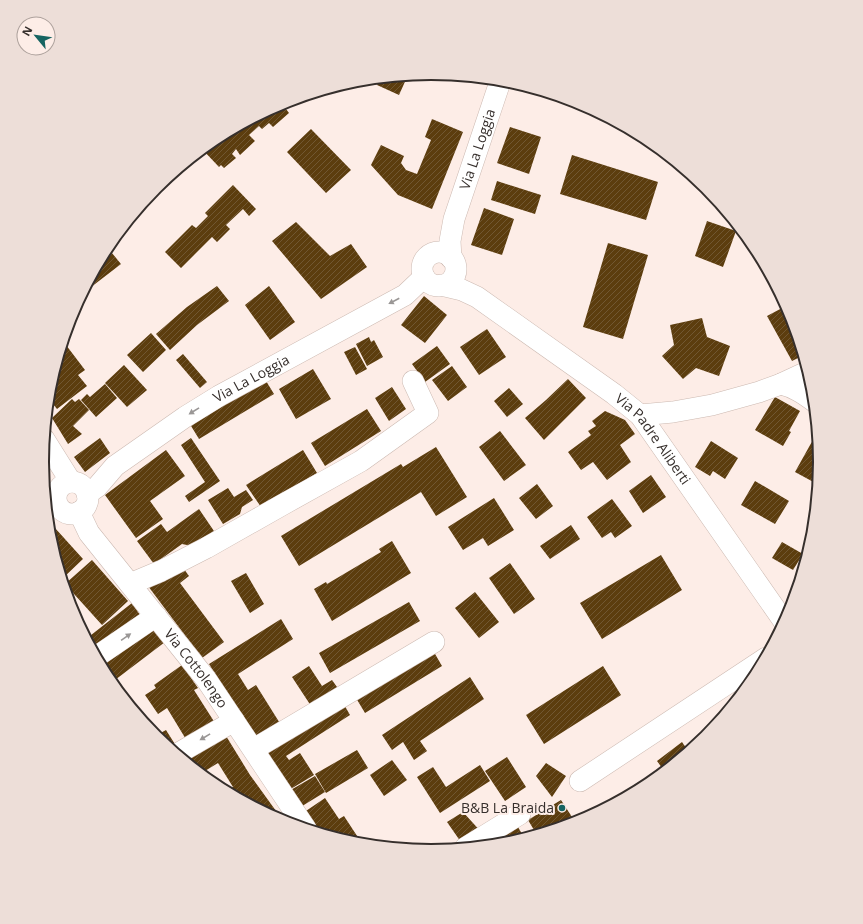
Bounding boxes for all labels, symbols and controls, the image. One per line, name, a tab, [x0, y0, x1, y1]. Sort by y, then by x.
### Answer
north arrow	[16, 16, 56, 56]
text: N	[18, 23, 36, 38]
street label: Via La Loggia	[455, 106, 499, 192]
one-way arrow	[388, 298, 400, 305]
street label: Via La Loggia	[209, 350, 293, 407]
street label: Via Padre Aliberti	[611, 389, 695, 488]
one-way arrow	[188, 408, 200, 415]
street label: Via Cottolengo	[160, 624, 233, 712]
one-way arrow	[121, 633, 131, 641]
one-way arrow	[199, 734, 211, 741]
place label: B&B La Braida	[461, 798, 554, 817]
marker: B&B La Braida	[557, 803, 567, 813]

